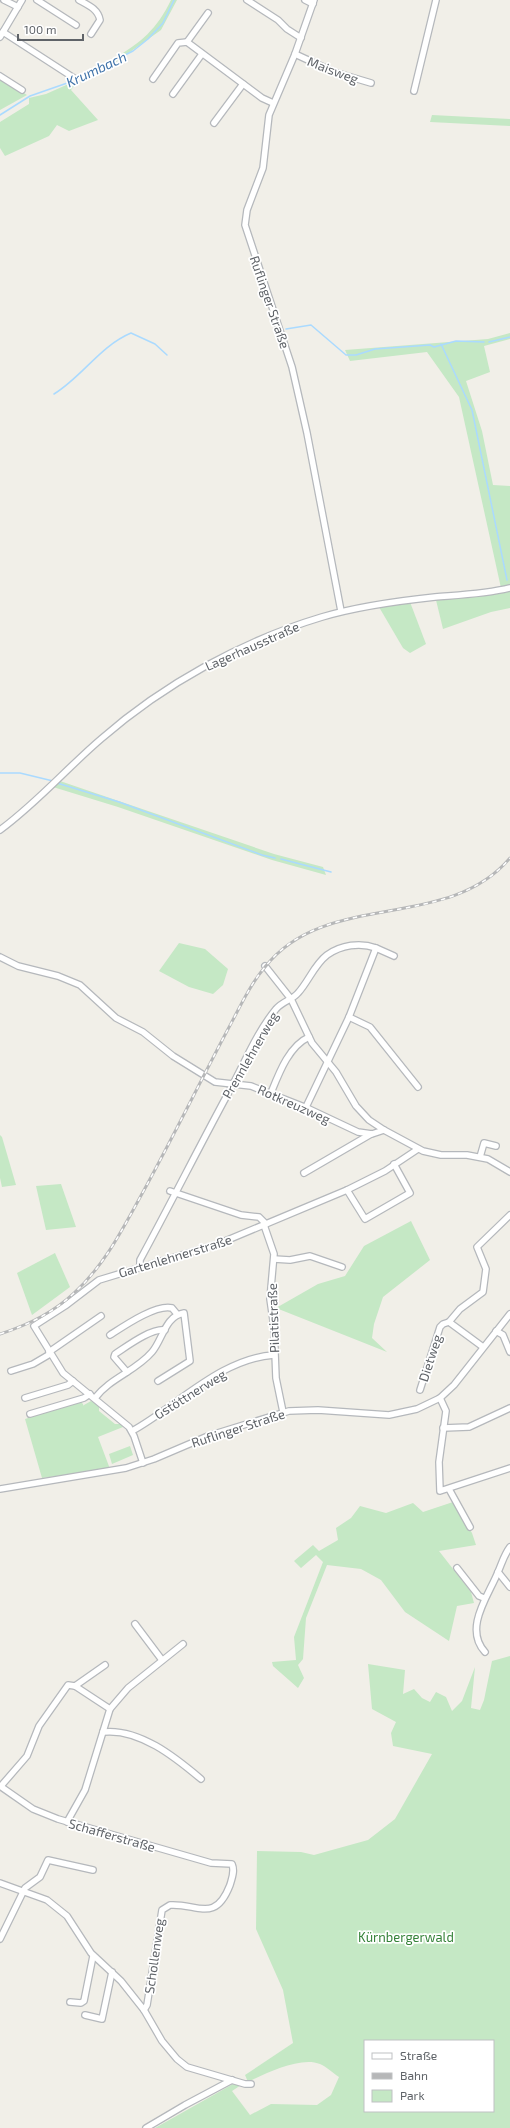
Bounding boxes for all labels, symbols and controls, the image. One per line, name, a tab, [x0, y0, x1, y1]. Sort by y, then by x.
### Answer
scale bar	[18, 16, 83, 42]
text: 100 m	[24, 22, 56, 36]
water label: Krumbach	[63, 48, 129, 90]
street label: Maisweg	[305, 53, 361, 87]
street label: Ruflinger Straße	[247, 253, 293, 351]
street label: Lagerhausstraße	[202, 618, 302, 674]
street label: Prennlehnerweg	[219, 1009, 281, 1101]
street label: Rotkreuzweg	[255, 1081, 333, 1127]
street label: Gartenlehnerstraße	[116, 1231, 234, 1281]
street label: Pilatistraße	[264, 1283, 282, 1353]
street label: Dietweg	[415, 1332, 445, 1384]
street label: Gstöttnerweg	[151, 1366, 229, 1422]
street label: Ruflinger Straße	[189, 1405, 287, 1451]
street label: Schafferstraße	[67, 1815, 157, 1855]
street label: Schollenweg	[141, 1917, 167, 1995]
park label: Kürnbergerwald	[358, 1929, 454, 1945]
legend	[364, 2040, 494, 2112]
text: Straße	[400, 2048, 437, 2062]
text: Bahn	[400, 2068, 428, 2082]
text: Park	[400, 2088, 425, 2102]

